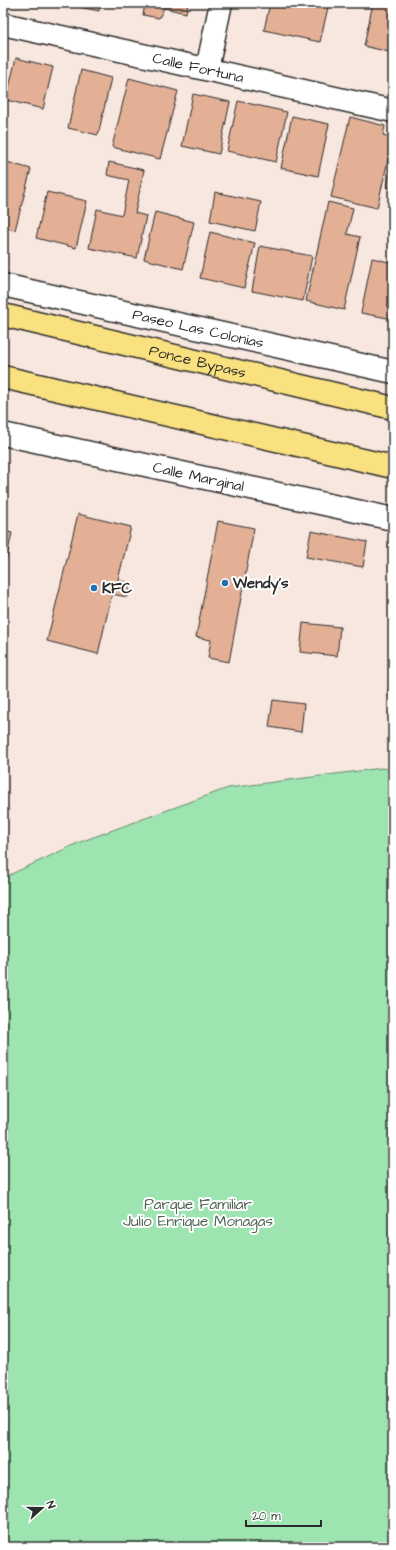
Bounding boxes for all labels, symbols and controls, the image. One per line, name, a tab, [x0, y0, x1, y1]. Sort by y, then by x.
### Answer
street label: Calle Fortuna	[150, 48, 246, 88]
street label: Paseo Las Colonias	[131, 304, 266, 354]
street label: Ponce Bypass	[147, 340, 249, 384]
street label: Calle Marginal	[151, 457, 246, 497]
place label: Wendy's	[232, 573, 289, 595]
place label: KFC	[102, 578, 132, 599]
marker: Wendy's	[220, 578, 230, 588]
marker: KFC	[89, 583, 99, 593]
park label: Parque Familiar Julio Enrique Monagas	[123, 1194, 273, 1233]
north arrow	[22, 1488, 62, 1528]
text: N	[43, 1499, 59, 1511]
scale bar	[246, 1502, 321, 1528]
text: 20 m	[252, 1508, 281, 1525]

